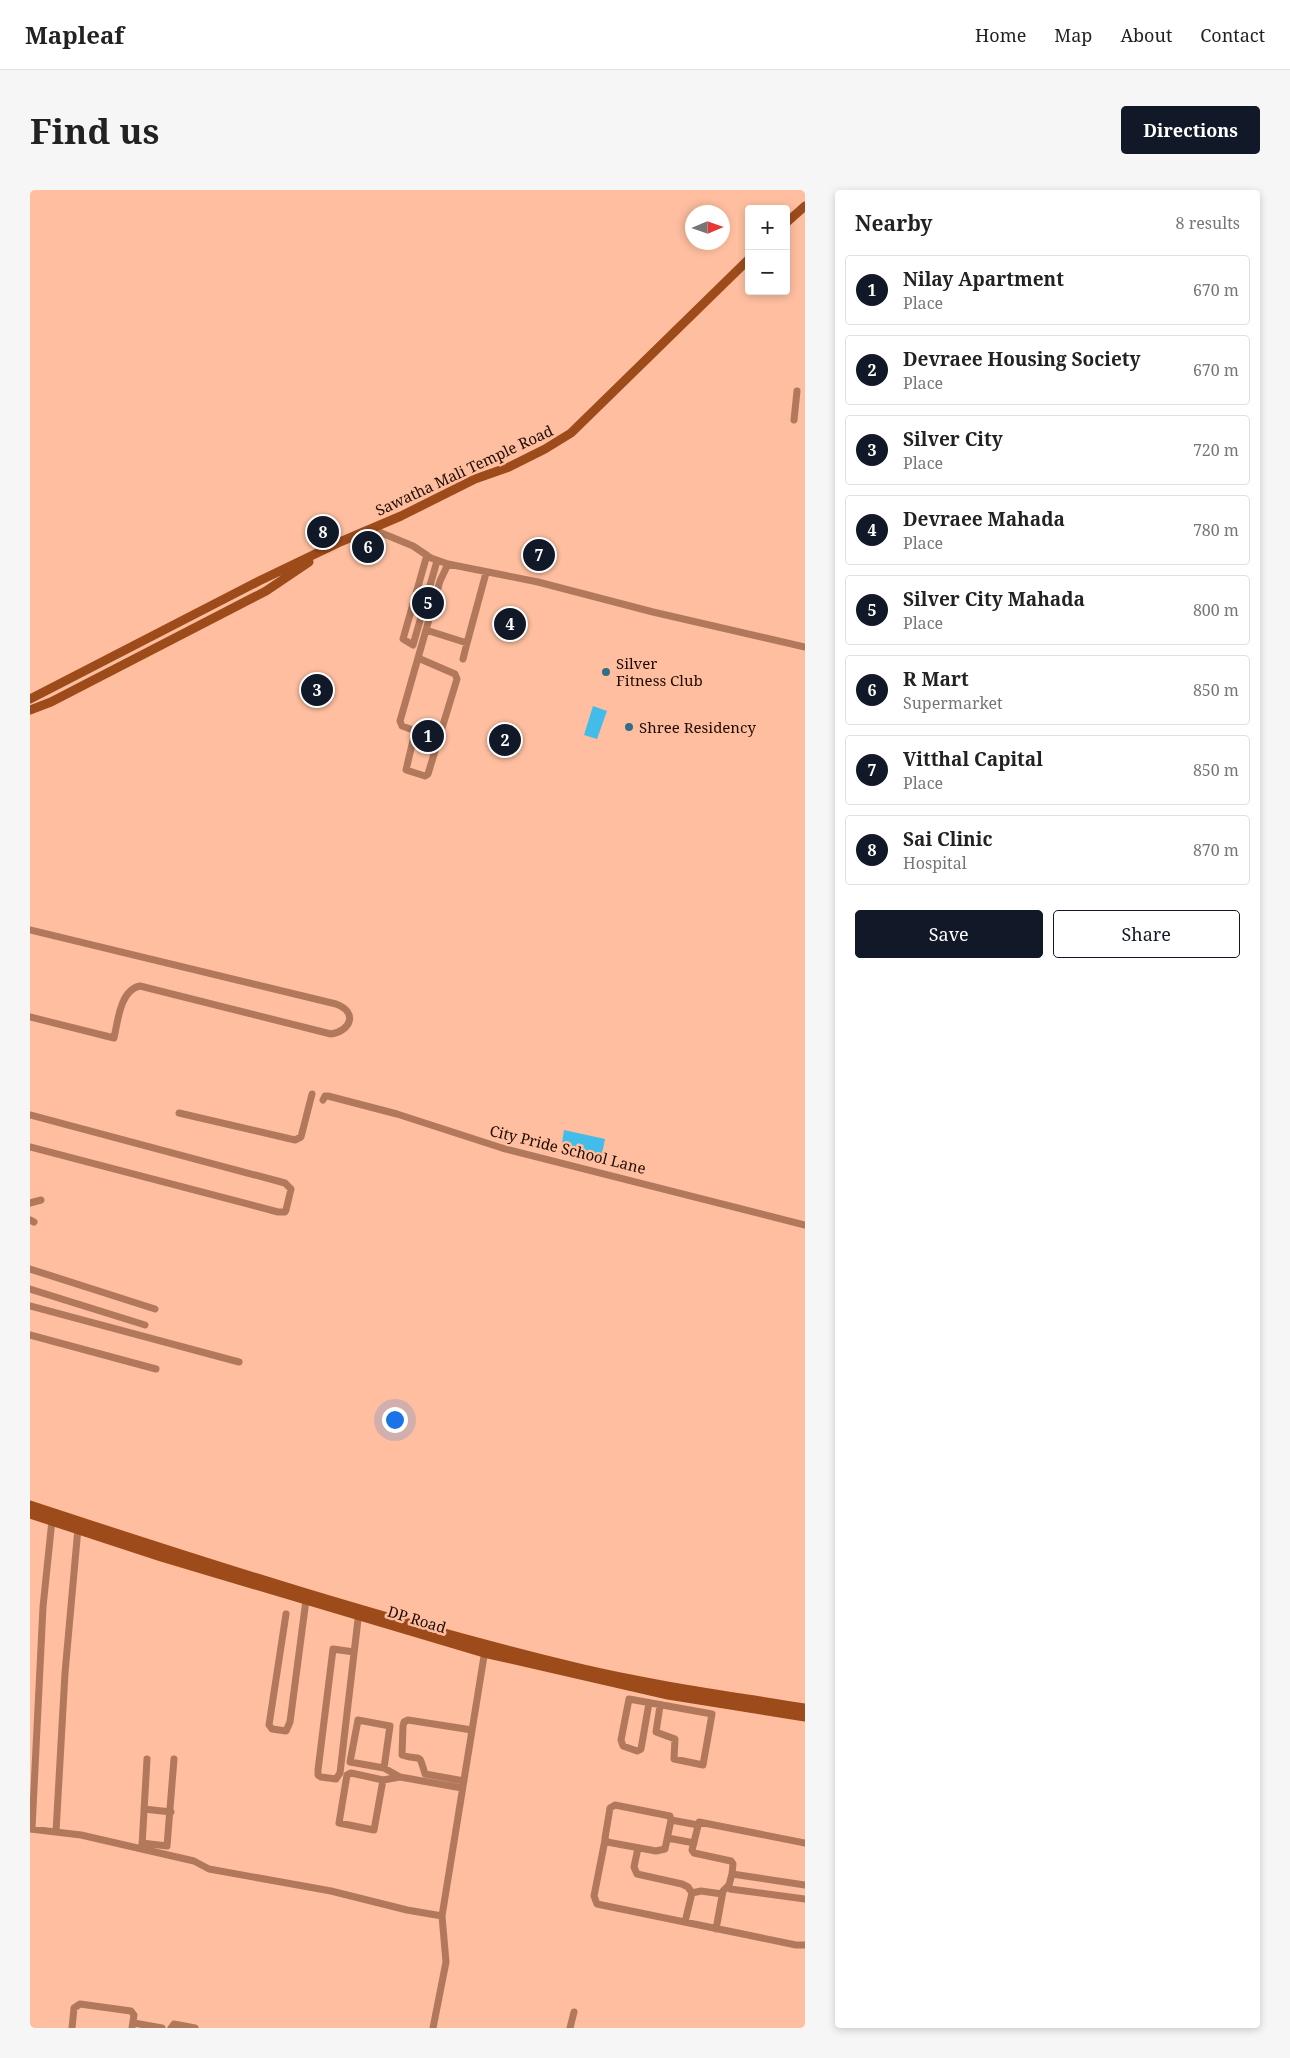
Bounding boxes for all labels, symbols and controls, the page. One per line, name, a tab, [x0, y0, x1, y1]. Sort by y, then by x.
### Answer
text: Mapleaf	[25, 18, 124, 51]
text: Home	[975, 23, 1026, 47]
text: Map	[1054, 23, 1092, 47]
text: About	[1120, 23, 1172, 47]
text: Contact	[1200, 23, 1265, 47]
button: Directions	[1121, 106, 1260, 154]
text: Find us	[30, 107, 159, 154]
north arrow	[685, 205, 730, 250]
map controls	[745, 205, 790, 295]
button: +	[745, 205, 790, 250]
text: Nearby	[855, 209, 933, 237]
text: 8 results	[1176, 212, 1240, 234]
button: −	[745, 250, 790, 295]
text: Nilay Apartment	[903, 266, 1064, 292]
text: 1	[867, 279, 877, 301]
text: 670 m	[1193, 279, 1239, 301]
text: Place	[903, 292, 943, 314]
text: Devraee Housing Society	[903, 346, 1141, 372]
text: 2	[867, 359, 877, 381]
text: 670 m	[1193, 359, 1239, 381]
text: Place	[903, 372, 943, 394]
street label: Sawatha Mali Temple Road	[372, 420, 556, 520]
text: Silver City	[903, 426, 1003, 452]
text: 3	[867, 439, 877, 461]
text: 720 m	[1193, 439, 1239, 461]
text: Place	[903, 452, 943, 474]
text: Devraee Mahada	[903, 506, 1065, 532]
pin: 8	[307, 513, 339, 551]
text: 4	[867, 519, 877, 541]
text: 780 m	[1193, 519, 1239, 541]
pin: 6	[352, 528, 384, 566]
text: Place	[903, 532, 943, 554]
pin: 7	[523, 536, 555, 574]
pin: 5	[412, 584, 444, 622]
text: Silver City Mahada	[903, 586, 1085, 612]
text: 5	[867, 599, 877, 621]
text: 800 m	[1193, 599, 1239, 621]
pin: 4	[494, 605, 526, 643]
text: Place	[903, 612, 943, 634]
place label: Silver Fitness Club	[616, 653, 703, 690]
marker: Silver Fitness Club	[600, 666, 612, 678]
text: R Mart	[903, 666, 969, 692]
pin: 3	[301, 671, 333, 709]
text: 6	[867, 679, 877, 701]
text: 850 m	[1193, 679, 1239, 701]
text: Supermarket	[903, 692, 1003, 714]
pin: 1	[412, 717, 444, 755]
place label: Shree Residency	[639, 717, 756, 737]
pin: 2	[489, 721, 521, 759]
marker: Shree Residency	[623, 721, 635, 733]
text: Vitthal Capital	[903, 746, 1043, 772]
text: 7	[867, 759, 877, 781]
text: 850 m	[1193, 759, 1239, 781]
text: Place	[903, 772, 943, 794]
text: Sai Clinic	[903, 826, 993, 852]
text: 8	[867, 839, 877, 861]
text: 870 m	[1193, 839, 1239, 861]
text: Hospital	[903, 852, 967, 874]
button: Save	[855, 910, 1043, 958]
button: Share	[1053, 910, 1240, 958]
street label: City Pride School Lane	[488, 1120, 648, 1178]
your location	[382, 1407, 408, 1433]
street label: DP Road	[385, 1601, 449, 1637]

